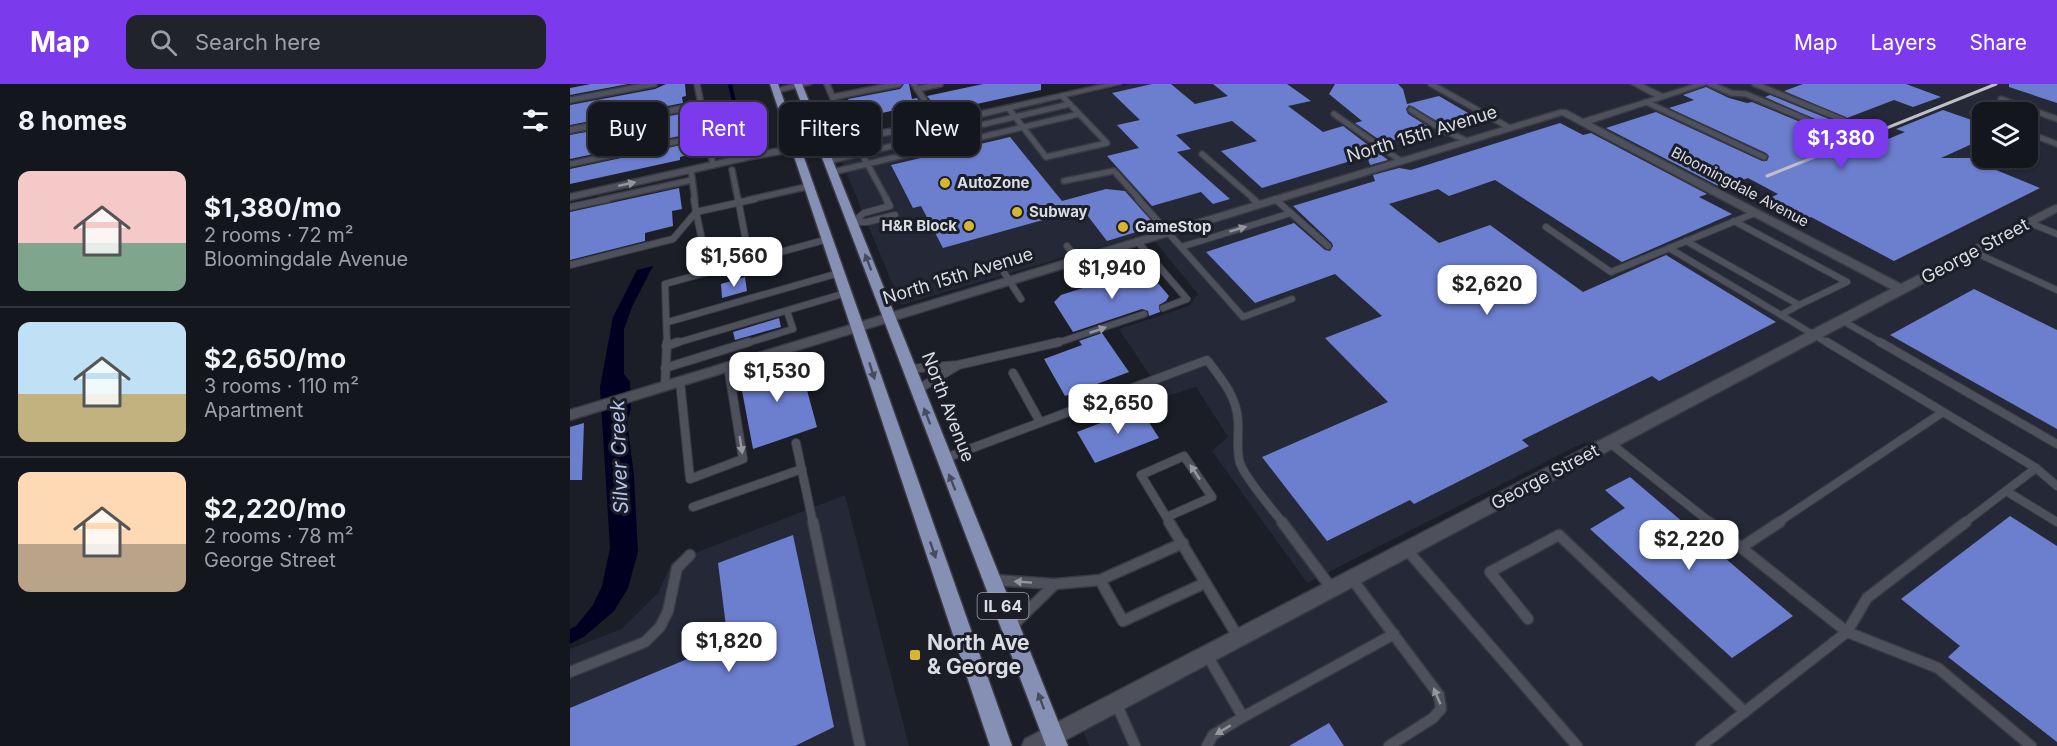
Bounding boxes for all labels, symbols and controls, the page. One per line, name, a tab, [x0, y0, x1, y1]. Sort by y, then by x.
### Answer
search box	[126, 15, 546, 69]
text: Map	[30, 25, 90, 59]
icon: search	[147, 26, 180, 59]
text: Search here	[195, 29, 321, 55]
text: Map	[1794, 30, 1838, 55]
text: Layers	[1871, 30, 1937, 55]
text: Share	[1970, 30, 2027, 55]
street label: North 15th Avenue	[1344, 101, 1500, 166]
chip: Buy	[588, 102, 668, 156]
chip: Rent	[680, 102, 767, 156]
chip: Filters	[779, 102, 881, 156]
chip: New	[893, 102, 980, 156]
map controls	[1972, 102, 2038, 168]
button: layers	[1972, 102, 2038, 168]
icon: filters	[519, 104, 552, 137]
text: 8 homes	[18, 105, 127, 136]
pin: $1,380	[1792, 119, 1890, 170]
text: $1,380	[1807, 126, 1875, 150]
street label: Bloomingdale Avenue	[1668, 142, 1812, 231]
place label: AutoZone	[957, 173, 1030, 192]
marker: AutoZone	[938, 176, 952, 190]
one-way arrow	[618, 179, 637, 188]
text: $1,380/mo	[204, 192, 341, 223]
icon: home	[66, 195, 138, 267]
place label: Subway	[1029, 202, 1088, 221]
marker: Subway	[1010, 205, 1024, 219]
street label: George Street	[1917, 213, 2032, 288]
place label: H&R Block	[882, 216, 957, 235]
place label: GameStop	[1135, 217, 1211, 236]
marker: H&R Block	[962, 219, 976, 233]
marker: GameStop	[1116, 220, 1130, 234]
text: 2 rooms · 72 m²	[204, 223, 354, 247]
one-way arrow	[1230, 224, 1248, 233]
pin: $1,560	[685, 237, 783, 288]
street label: North 15th Avenue	[880, 243, 1036, 308]
text: $1,560	[700, 244, 768, 268]
text: Bloomingdale Avenue	[204, 247, 408, 271]
pin: $1,940	[1063, 249, 1161, 300]
one-way arrow	[863, 253, 872, 271]
text: $1,940	[1078, 256, 1146, 280]
pin: $2,620	[1438, 265, 1536, 316]
text: $2,620	[1452, 272, 1522, 296]
one-way arrow	[1089, 324, 1107, 334]
text: $2,650/mo	[204, 343, 346, 374]
icon: home	[66, 346, 138, 418]
street label: North Avenue	[918, 349, 979, 465]
pin: $1,530	[728, 352, 826, 403]
text: $1,530	[743, 359, 811, 383]
one-way arrow	[868, 362, 877, 380]
text: 3 rooms · 110 m²	[204, 374, 359, 398]
pin: $2,650	[1069, 384, 1167, 435]
text: $2,650	[1082, 391, 1154, 415]
text: Apartment	[204, 398, 303, 422]
water label: Silver Creek	[605, 399, 633, 514]
one-way arrow	[922, 407, 932, 425]
one-way arrow	[736, 435, 745, 454]
street label: George Street	[1487, 439, 1602, 514]
one-way arrow	[1189, 464, 1200, 480]
one-way arrow	[947, 473, 956, 491]
text: $2,220/mo	[204, 493, 346, 524]
icon: home	[66, 496, 138, 568]
pin: $2,220	[1640, 520, 1738, 571]
text: 2 rooms · 78 m²	[204, 524, 353, 548]
text: $2,220	[1653, 527, 1725, 551]
one-way arrow	[928, 541, 938, 559]
text: George Street	[204, 548, 336, 572]
one-way arrow	[1014, 577, 1033, 587]
road number: IL 64	[978, 593, 1028, 619]
pin: $1,820	[680, 622, 778, 673]
text: $1,820	[696, 629, 762, 653]
place label: North Ave & George	[927, 630, 1030, 679]
marker: North Ave & George	[908, 648, 922, 662]
one-way arrow	[1432, 686, 1442, 704]
one-way arrow	[1035, 692, 1045, 710]
one-way arrow	[1215, 724, 1231, 735]

